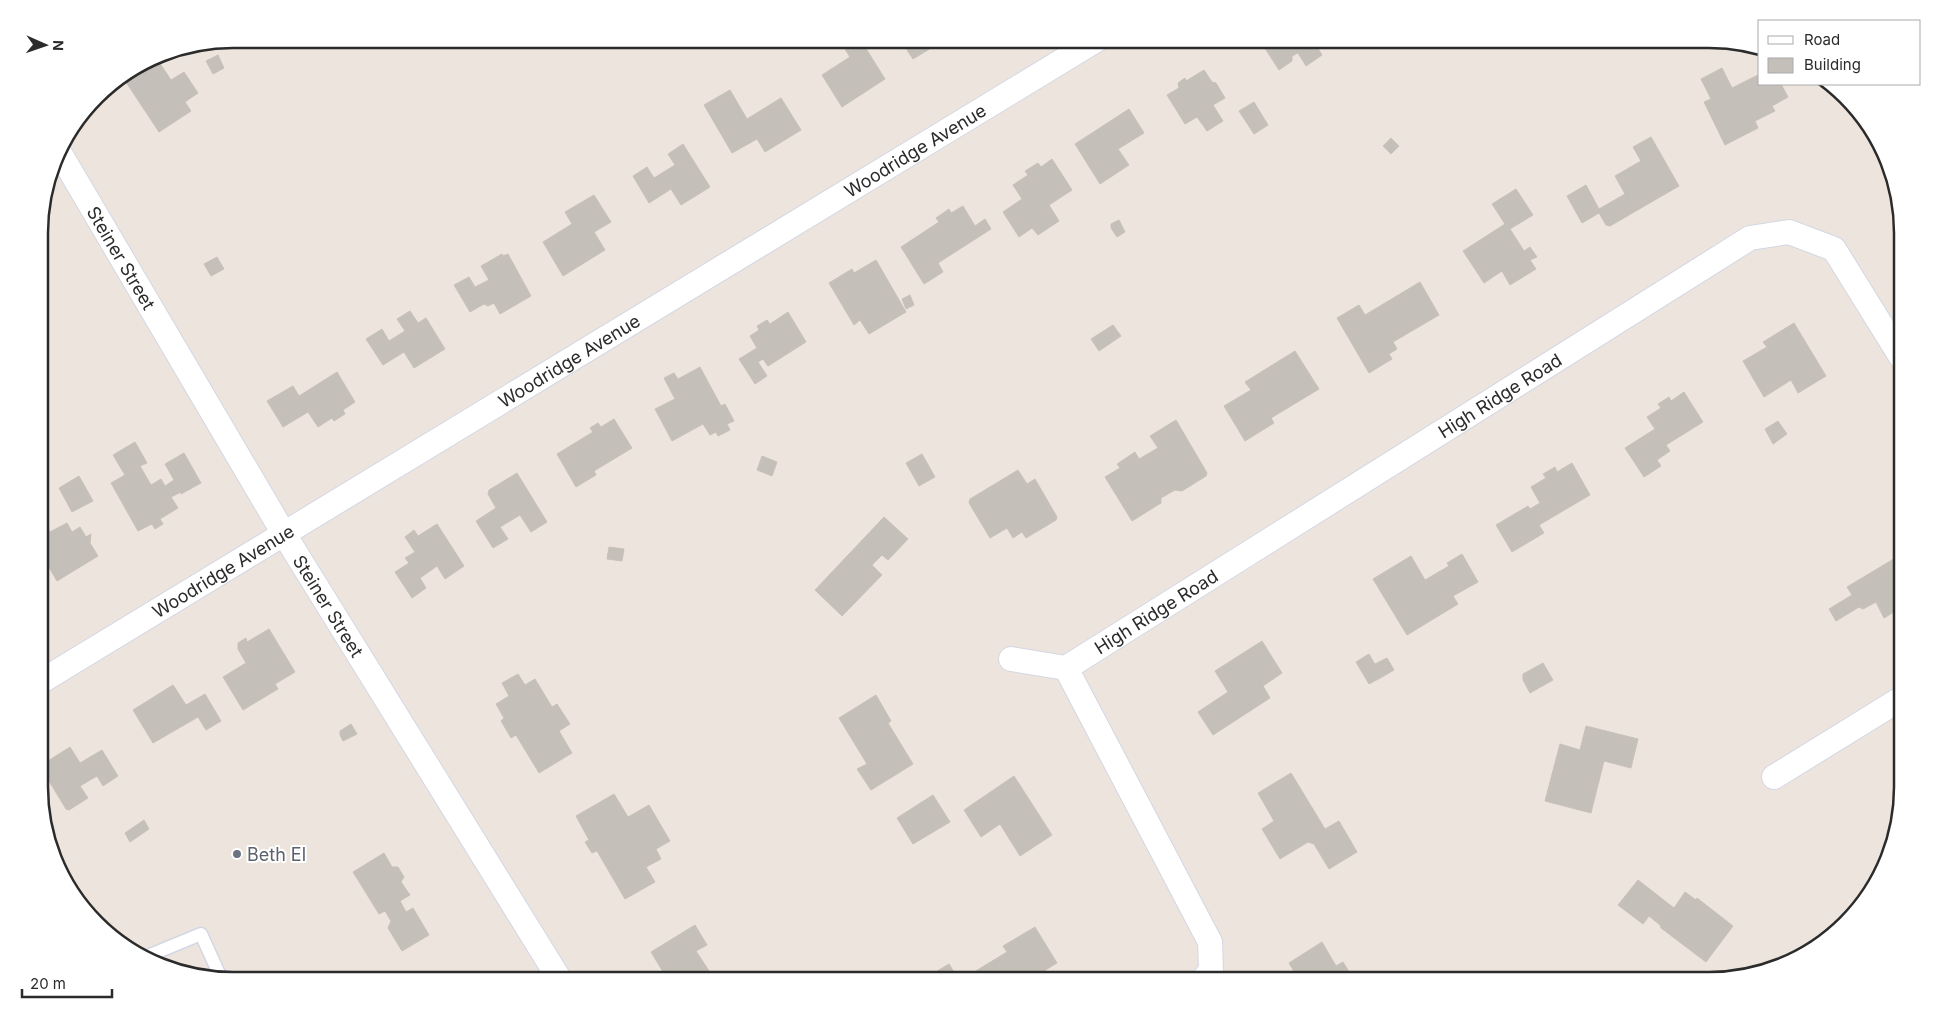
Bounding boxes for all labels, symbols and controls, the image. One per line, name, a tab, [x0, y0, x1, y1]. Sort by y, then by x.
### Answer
north arrow	[20, 20, 70, 70]
legend	[1758, 20, 1921, 85]
text: Road	[1804, 30, 1840, 49]
text: N	[50, 40, 67, 51]
text: Building	[1804, 55, 1861, 74]
street label: Woodridge Avenue	[840, 99, 990, 201]
street label: Steiner Street	[83, 202, 160, 313]
street label: Woodridge Avenue	[494, 310, 644, 412]
street label: High Ridge Road	[1434, 349, 1565, 442]
street label: Woodridge Avenue	[148, 520, 297, 622]
street label: Steiner Street	[289, 551, 368, 661]
street label: High Ridge Road	[1090, 565, 1221, 658]
place label: Beth El	[247, 844, 306, 865]
marker: Beth El	[231, 848, 243, 860]
scale bar	[22, 966, 112, 998]
text: 20 m	[30, 974, 66, 993]

